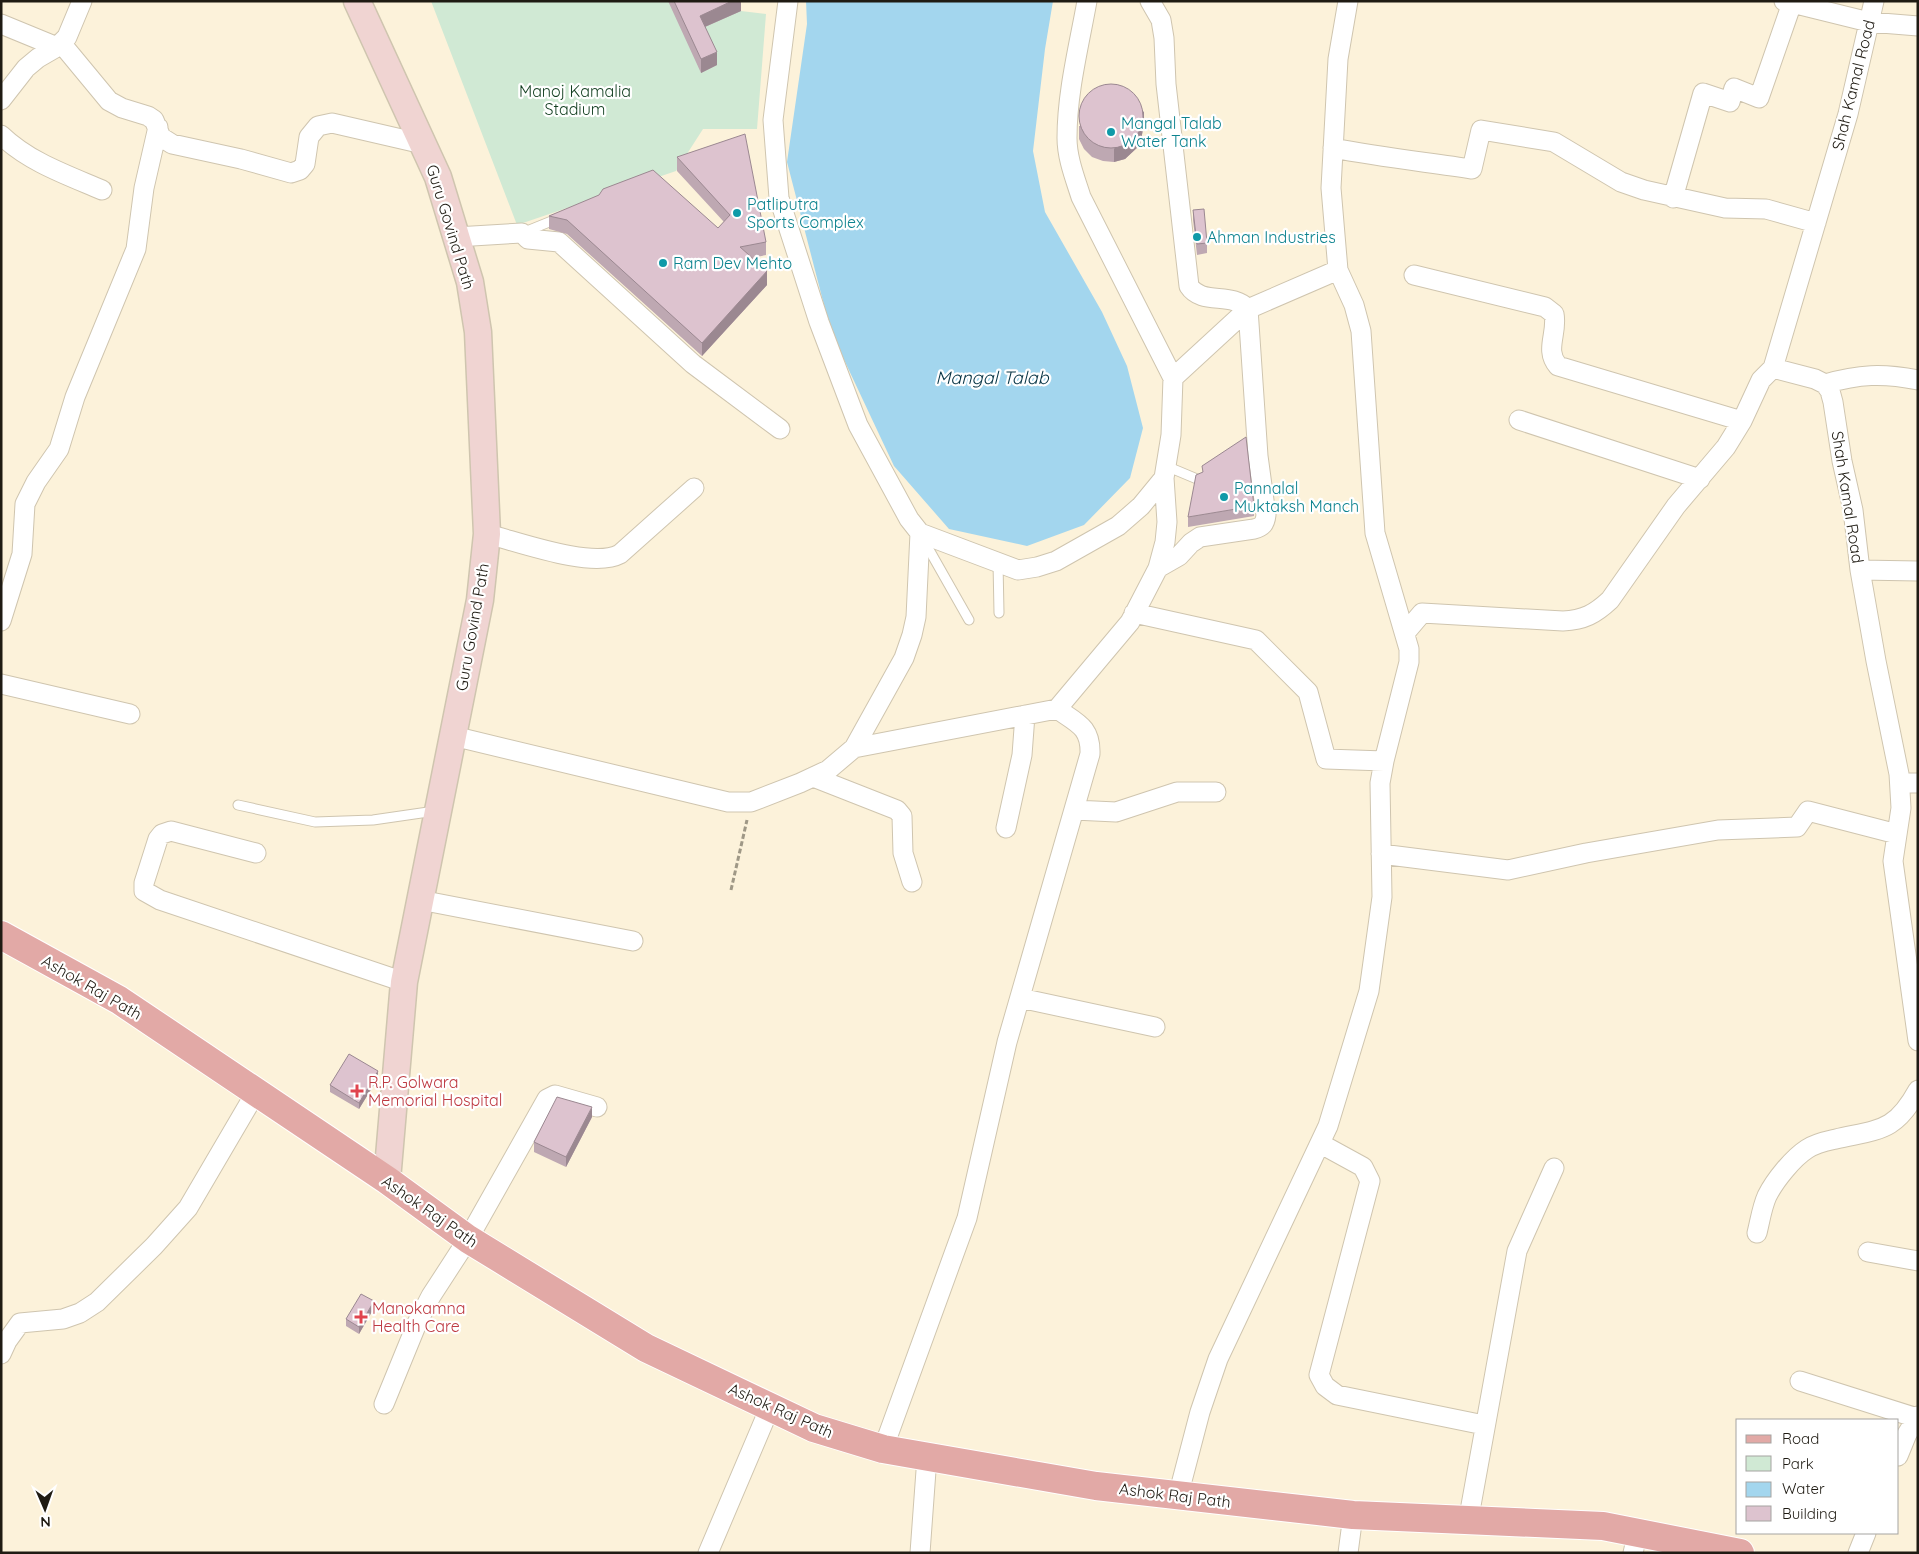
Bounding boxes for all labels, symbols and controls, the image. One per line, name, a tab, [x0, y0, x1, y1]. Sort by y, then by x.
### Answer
street label: Shah Kamal Road	[1827, 18, 1879, 152]
park label: Manoj Kamalia Stadium	[519, 81, 631, 119]
place label: Mangal Talab Water Tank	[1121, 113, 1222, 151]
marker: Mangal Talab Water Tank	[1105, 126, 1117, 138]
street label: Guru Govind Path	[423, 162, 479, 292]
place label: Patliputra Sports Complex	[747, 194, 864, 232]
marker: Patliputra Sports Complex	[731, 207, 743, 219]
place label: Ahman Industries	[1207, 227, 1336, 247]
marker: Ahman Industries	[1191, 231, 1203, 243]
place label: Ram Dev Mehto	[673, 253, 792, 273]
marker: Ram Dev Mehto	[657, 257, 669, 269]
water label: Mangal Talab	[935, 366, 1050, 389]
street label: Shah Kamal Road	[1828, 429, 1868, 565]
place label: Pannalal Muktaksh Manch	[1234, 478, 1359, 516]
marker: Pannalal Muktaksh Manch	[1218, 491, 1230, 503]
street label: Guru Govind Path	[451, 562, 493, 692]
street label: Ashok Raj Path	[38, 950, 146, 1024]
place label: R.P. Golwara Memorial Hospital	[368, 1072, 502, 1110]
marker: R.P. Golwara Memorial Hospital	[350, 1084, 364, 1098]
street label: Ashok Raj Path	[378, 1171, 482, 1251]
place label: Manokamna Health Care	[372, 1298, 466, 1336]
marker: Manokamna Health Care	[354, 1310, 368, 1324]
street label: Ashok Raj Path	[726, 1378, 836, 1442]
legend	[1736, 1419, 1899, 1534]
text: Road	[1782, 1429, 1819, 1448]
text: Park	[1782, 1454, 1814, 1473]
street label: Ashok Raj Path	[1118, 1478, 1232, 1512]
text: Water	[1782, 1479, 1825, 1498]
north arrow	[20, 1484, 70, 1534]
text: Building	[1782, 1504, 1837, 1523]
text: N	[40, 1513, 51, 1531]

